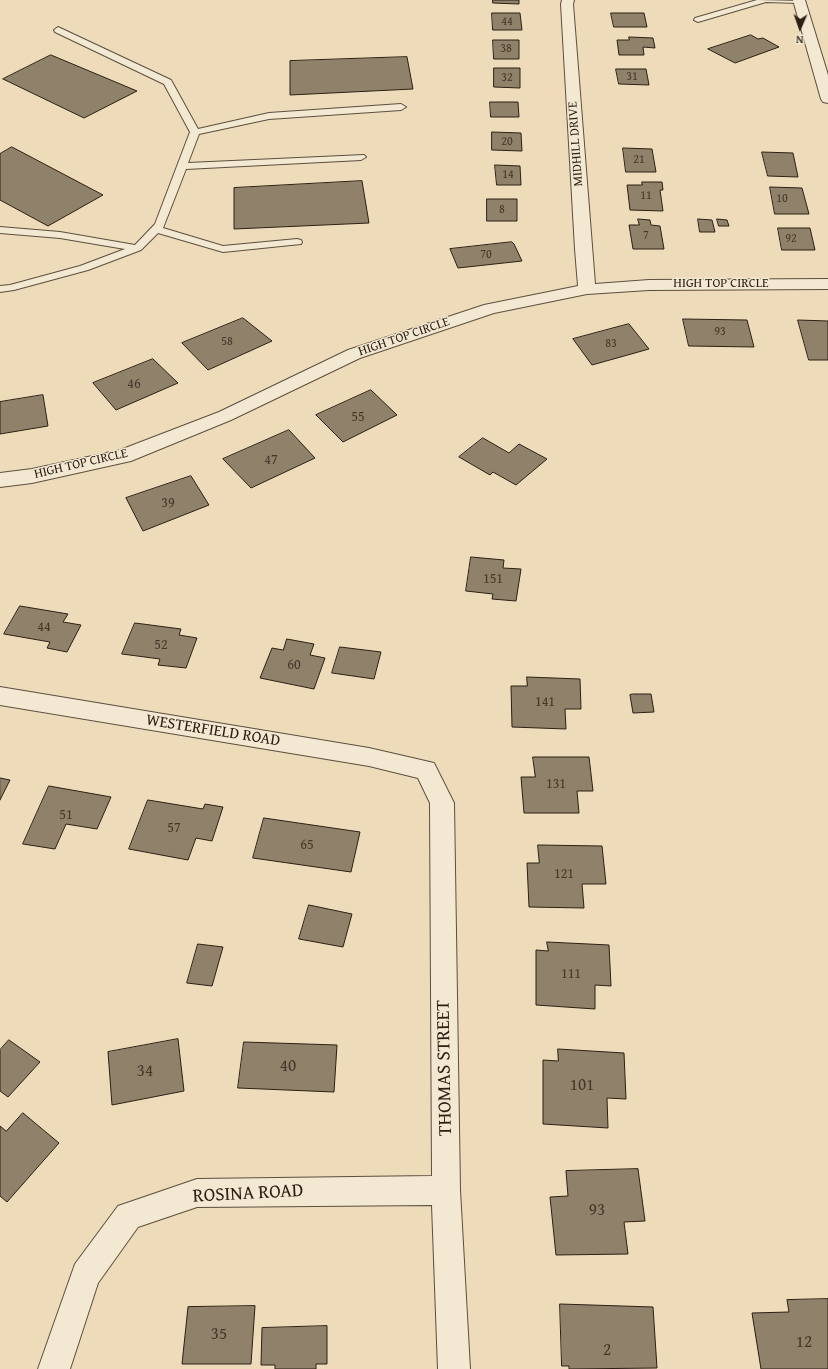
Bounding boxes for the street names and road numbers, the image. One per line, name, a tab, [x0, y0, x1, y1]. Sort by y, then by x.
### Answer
street label: MIDHILL DRIVE	[565, 101, 587, 187]
street label: HIGH TOP CIRCLE	[673, 276, 769, 292]
street label: HIGH TOP CIRCLE	[356, 314, 452, 360]
street label: HIGH TOP CIRCLE	[33, 446, 129, 482]
street label: WESTERFIELD ROAD	[145, 711, 281, 751]
street label: THOMAS STREET	[432, 1000, 458, 1136]
street label: ROSINA ROAD	[192, 1180, 304, 1208]

